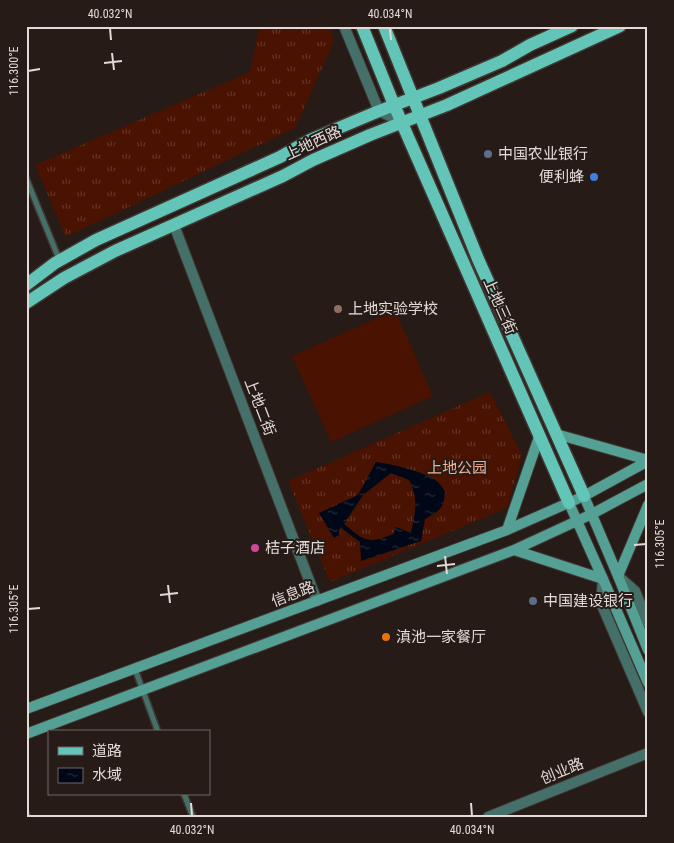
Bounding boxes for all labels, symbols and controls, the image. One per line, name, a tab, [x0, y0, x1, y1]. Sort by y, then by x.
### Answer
text: 40.032°N	[88, 7, 132, 21]
text: 40.034°N	[368, 7, 412, 21]
text: 116.300°E	[7, 46, 21, 96]
street label: 上地西路	[282, 122, 344, 164]
place label: 中国农业银行	[498, 145, 588, 163]
marker: 中国农业银行	[482, 148, 494, 160]
place label: 便利蜂	[539, 168, 584, 186]
marker: 便利蜂	[588, 171, 600, 183]
street label: 上地三街	[480, 275, 520, 337]
place label: 上地实验学校	[348, 300, 438, 318]
marker: 上地实验学校	[332, 303, 344, 315]
street label: 上地二街	[241, 376, 279, 438]
park label: 上地公园	[427, 459, 487, 477]
text: 116.305°E	[653, 519, 667, 569]
place label: 桔子酒店	[265, 539, 325, 557]
marker: 桔子酒店	[249, 542, 261, 554]
street label: 信息路	[269, 578, 317, 610]
text: 116.305°E	[7, 584, 21, 634]
place label: 中国建设银行	[543, 592, 633, 610]
marker: 中国建设银行	[527, 595, 539, 607]
place label: 滇池一家餐厅	[396, 628, 486, 646]
marker: 滇池一家餐厅	[380, 631, 392, 643]
legend	[48, 730, 210, 796]
text: 道路	[92, 742, 122, 760]
street label: 创业路	[538, 754, 586, 788]
text: 水域	[92, 766, 122, 784]
text: 40.032°N	[170, 823, 214, 837]
text: 40.034°N	[450, 823, 494, 837]

